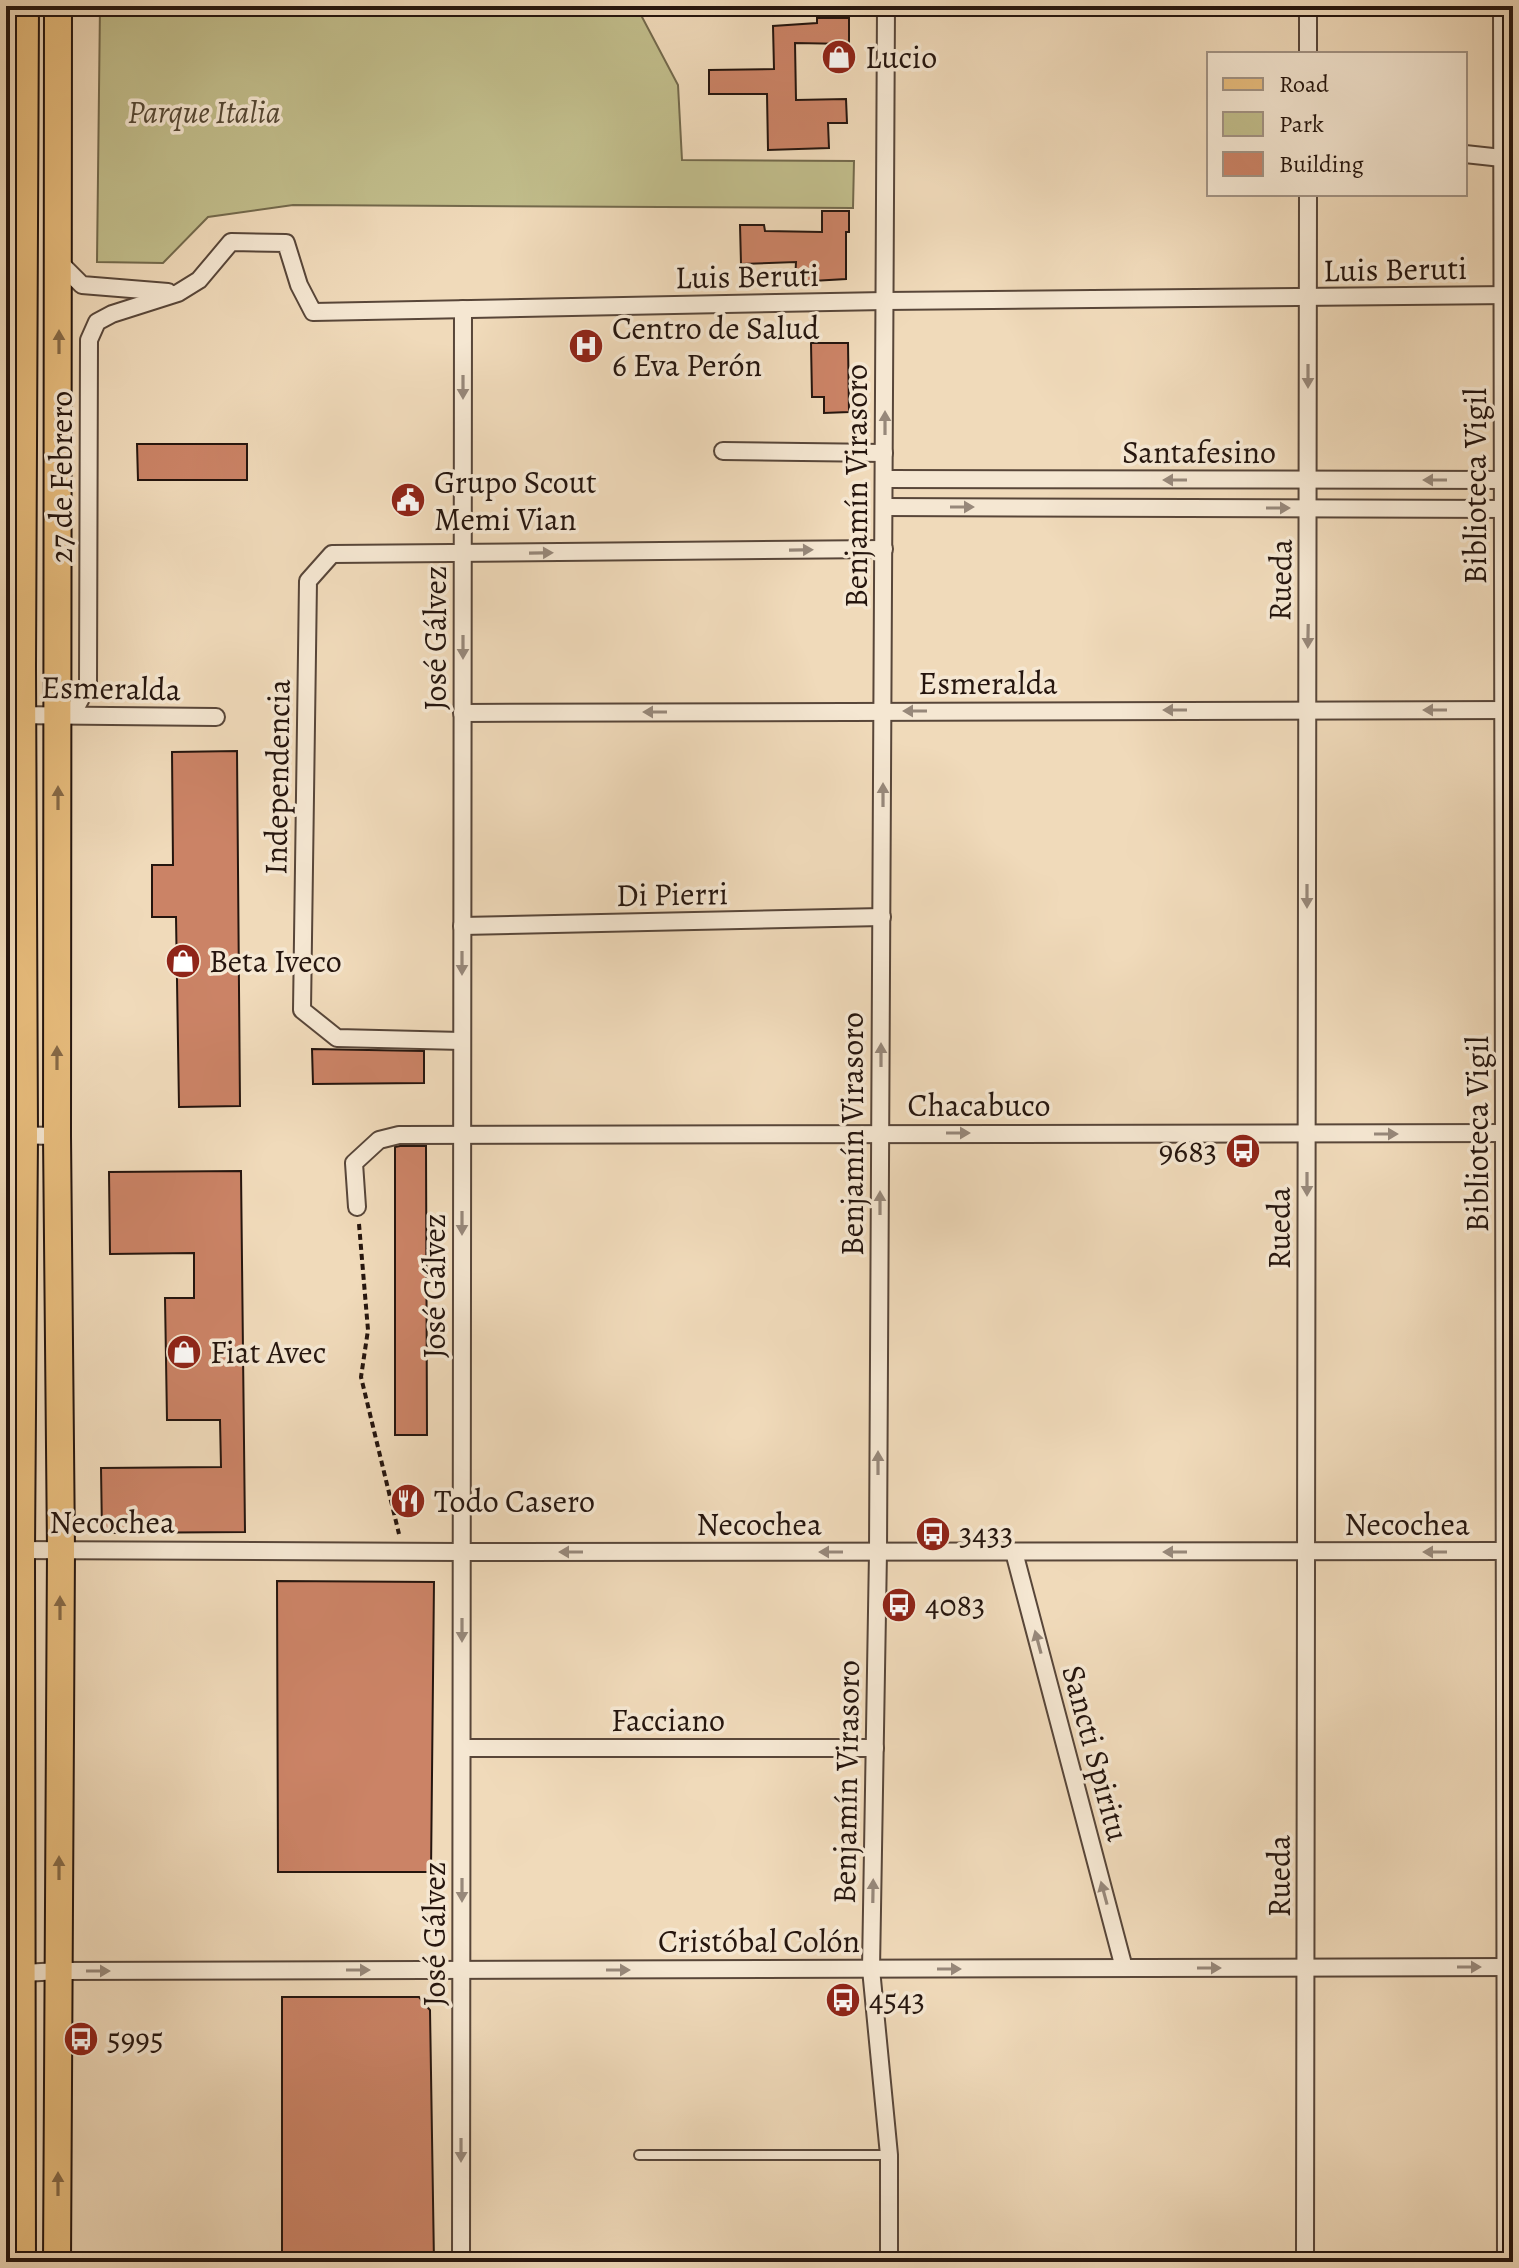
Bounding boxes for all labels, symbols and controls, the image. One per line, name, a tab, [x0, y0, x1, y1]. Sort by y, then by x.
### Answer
place label: Lucio	[865, 35, 937, 79]
shop icon: Lucio	[820, 38, 858, 76]
legend	[1207, 52, 1467, 196]
text: Road	[1279, 68, 1329, 100]
park label: Parque Italia	[128, 90, 281, 134]
text: Park	[1279, 108, 1324, 140]
text: Building	[1279, 148, 1364, 180]
street label: Luis Beruti	[1323, 246, 1467, 292]
street label: Luis Beruti	[675, 253, 819, 299]
place label: Centro de Salud 6 Eva Perón	[612, 306, 820, 387]
hospital icon: Centro de Salud 6 Eva Perón	[567, 327, 605, 365]
one-way arrow	[53, 329, 65, 354]
street label: Benjamín Virasoro	[834, 364, 878, 608]
one-way arrow	[1302, 364, 1315, 389]
one-way arrow	[457, 375, 469, 400]
street label: Biblioteca Vigil	[1453, 388, 1497, 584]
street label: 27 de Febrero	[39, 391, 83, 563]
one-way arrow	[879, 410, 891, 435]
street label: Santafesino	[1122, 430, 1276, 474]
place label: Grupo Scout Memi Vian	[434, 460, 597, 541]
one-way arrow	[1162, 474, 1187, 486]
one-way arrow	[1422, 474, 1447, 486]
public building icon: Grupo Scout Memi Vian	[389, 481, 427, 519]
one-way arrow	[950, 501, 975, 513]
one-way arrow	[1266, 502, 1291, 514]
street label: Rueda	[1257, 538, 1303, 622]
one-way arrow	[789, 544, 814, 556]
one-way arrow	[529, 547, 554, 559]
street label: José Gálvez	[413, 565, 457, 711]
one-way arrow	[1302, 624, 1314, 649]
one-way arrow	[457, 635, 469, 660]
street label: Esmeralda	[918, 661, 1058, 705]
street label: Esmeralda	[41, 665, 181, 711]
street label: Independencia	[253, 679, 301, 875]
one-way arrow	[1162, 704, 1187, 716]
one-way arrow	[1422, 704, 1447, 716]
one-way arrow	[902, 705, 927, 717]
one-way arrow	[642, 706, 667, 718]
one-way arrow	[876, 782, 889, 807]
one-way arrow	[52, 785, 64, 810]
street label: Di Pierri	[616, 871, 728, 917]
one-way arrow	[1301, 884, 1313, 909]
place label: Beta Iveco	[209, 939, 342, 983]
shop icon: Beta Iveco	[164, 942, 202, 980]
one-way arrow	[456, 951, 468, 976]
street label: Benjamín Virasoro	[830, 1012, 874, 1256]
street label: Biblioteca Vigil	[1455, 1036, 1499, 1232]
one-way arrow	[875, 1042, 887, 1067]
one-way arrow	[51, 1045, 63, 1070]
street label: Chacabuco	[908, 1083, 1050, 1127]
one-way arrow	[946, 1127, 971, 1139]
one-way arrow	[1374, 1128, 1399, 1140]
place label: 9683	[1159, 1129, 1217, 1173]
bus stop icon: 9683	[1224, 1132, 1262, 1170]
one-way arrow	[1301, 1172, 1313, 1197]
street label: Rueda	[1257, 1187, 1301, 1269]
one-way arrow	[874, 1190, 886, 1215]
one-way arrow	[456, 1211, 468, 1236]
street label: José Gálvez	[412, 1213, 456, 1359]
place label: Fiat Avec	[210, 1330, 326, 1374]
shop icon: Fiat Avec	[165, 1333, 203, 1371]
one-way arrow	[872, 1450, 884, 1475]
place label: Todo Casero	[434, 1479, 595, 1523]
restaurant icon: Todo Casero	[389, 1482, 427, 1520]
street label: Necochea	[49, 1500, 175, 1544]
street label: Necochea	[696, 1502, 822, 1546]
street label: Necochea	[1344, 1502, 1470, 1546]
place label: 3433	[959, 1512, 1013, 1556]
bus stop icon: 3433	[914, 1515, 952, 1553]
one-way arrow	[558, 1546, 583, 1558]
one-way arrow	[818, 1546, 843, 1558]
one-way arrow	[1162, 1546, 1187, 1558]
one-way arrow	[1422, 1546, 1447, 1558]
place label: 4083	[925, 1583, 985, 1627]
bus stop icon: 4083	[880, 1586, 918, 1624]
one-way arrow	[54, 1595, 67, 1620]
one-way arrow	[456, 1618, 468, 1643]
one-way arrow	[1031, 1629, 1044, 1653]
street label: Benjamín Virasoro	[822, 1660, 870, 1904]
street label: Sancti Spiritu	[1051, 1660, 1141, 1846]
street label: Facciano	[611, 1698, 725, 1742]
street label: Rueda	[1257, 1835, 1301, 1917]
one-way arrow	[53, 1855, 66, 1880]
street label: José Gálvez	[412, 1861, 456, 2007]
one-way arrow	[456, 1878, 468, 1903]
one-way arrow	[866, 1878, 879, 1903]
one-way arrow	[1098, 1880, 1110, 1905]
street label: Cristóbal Colón	[658, 1919, 860, 1963]
one-way arrow	[1457, 1961, 1482, 1973]
one-way arrow	[1197, 1962, 1222, 1974]
one-way arrow	[937, 1963, 962, 1975]
one-way arrow	[346, 1964, 371, 1976]
one-way arrow	[606, 1964, 631, 1976]
one-way arrow	[86, 1965, 111, 1977]
place label: 4543	[869, 1978, 925, 2022]
bus stop icon: 4543	[824, 1981, 862, 2019]
place label: 5995	[107, 2017, 164, 2061]
bus stop icon: 5995	[62, 2020, 100, 2058]
one-way arrow	[455, 2138, 467, 2163]
one-way arrow	[52, 2171, 64, 2196]

